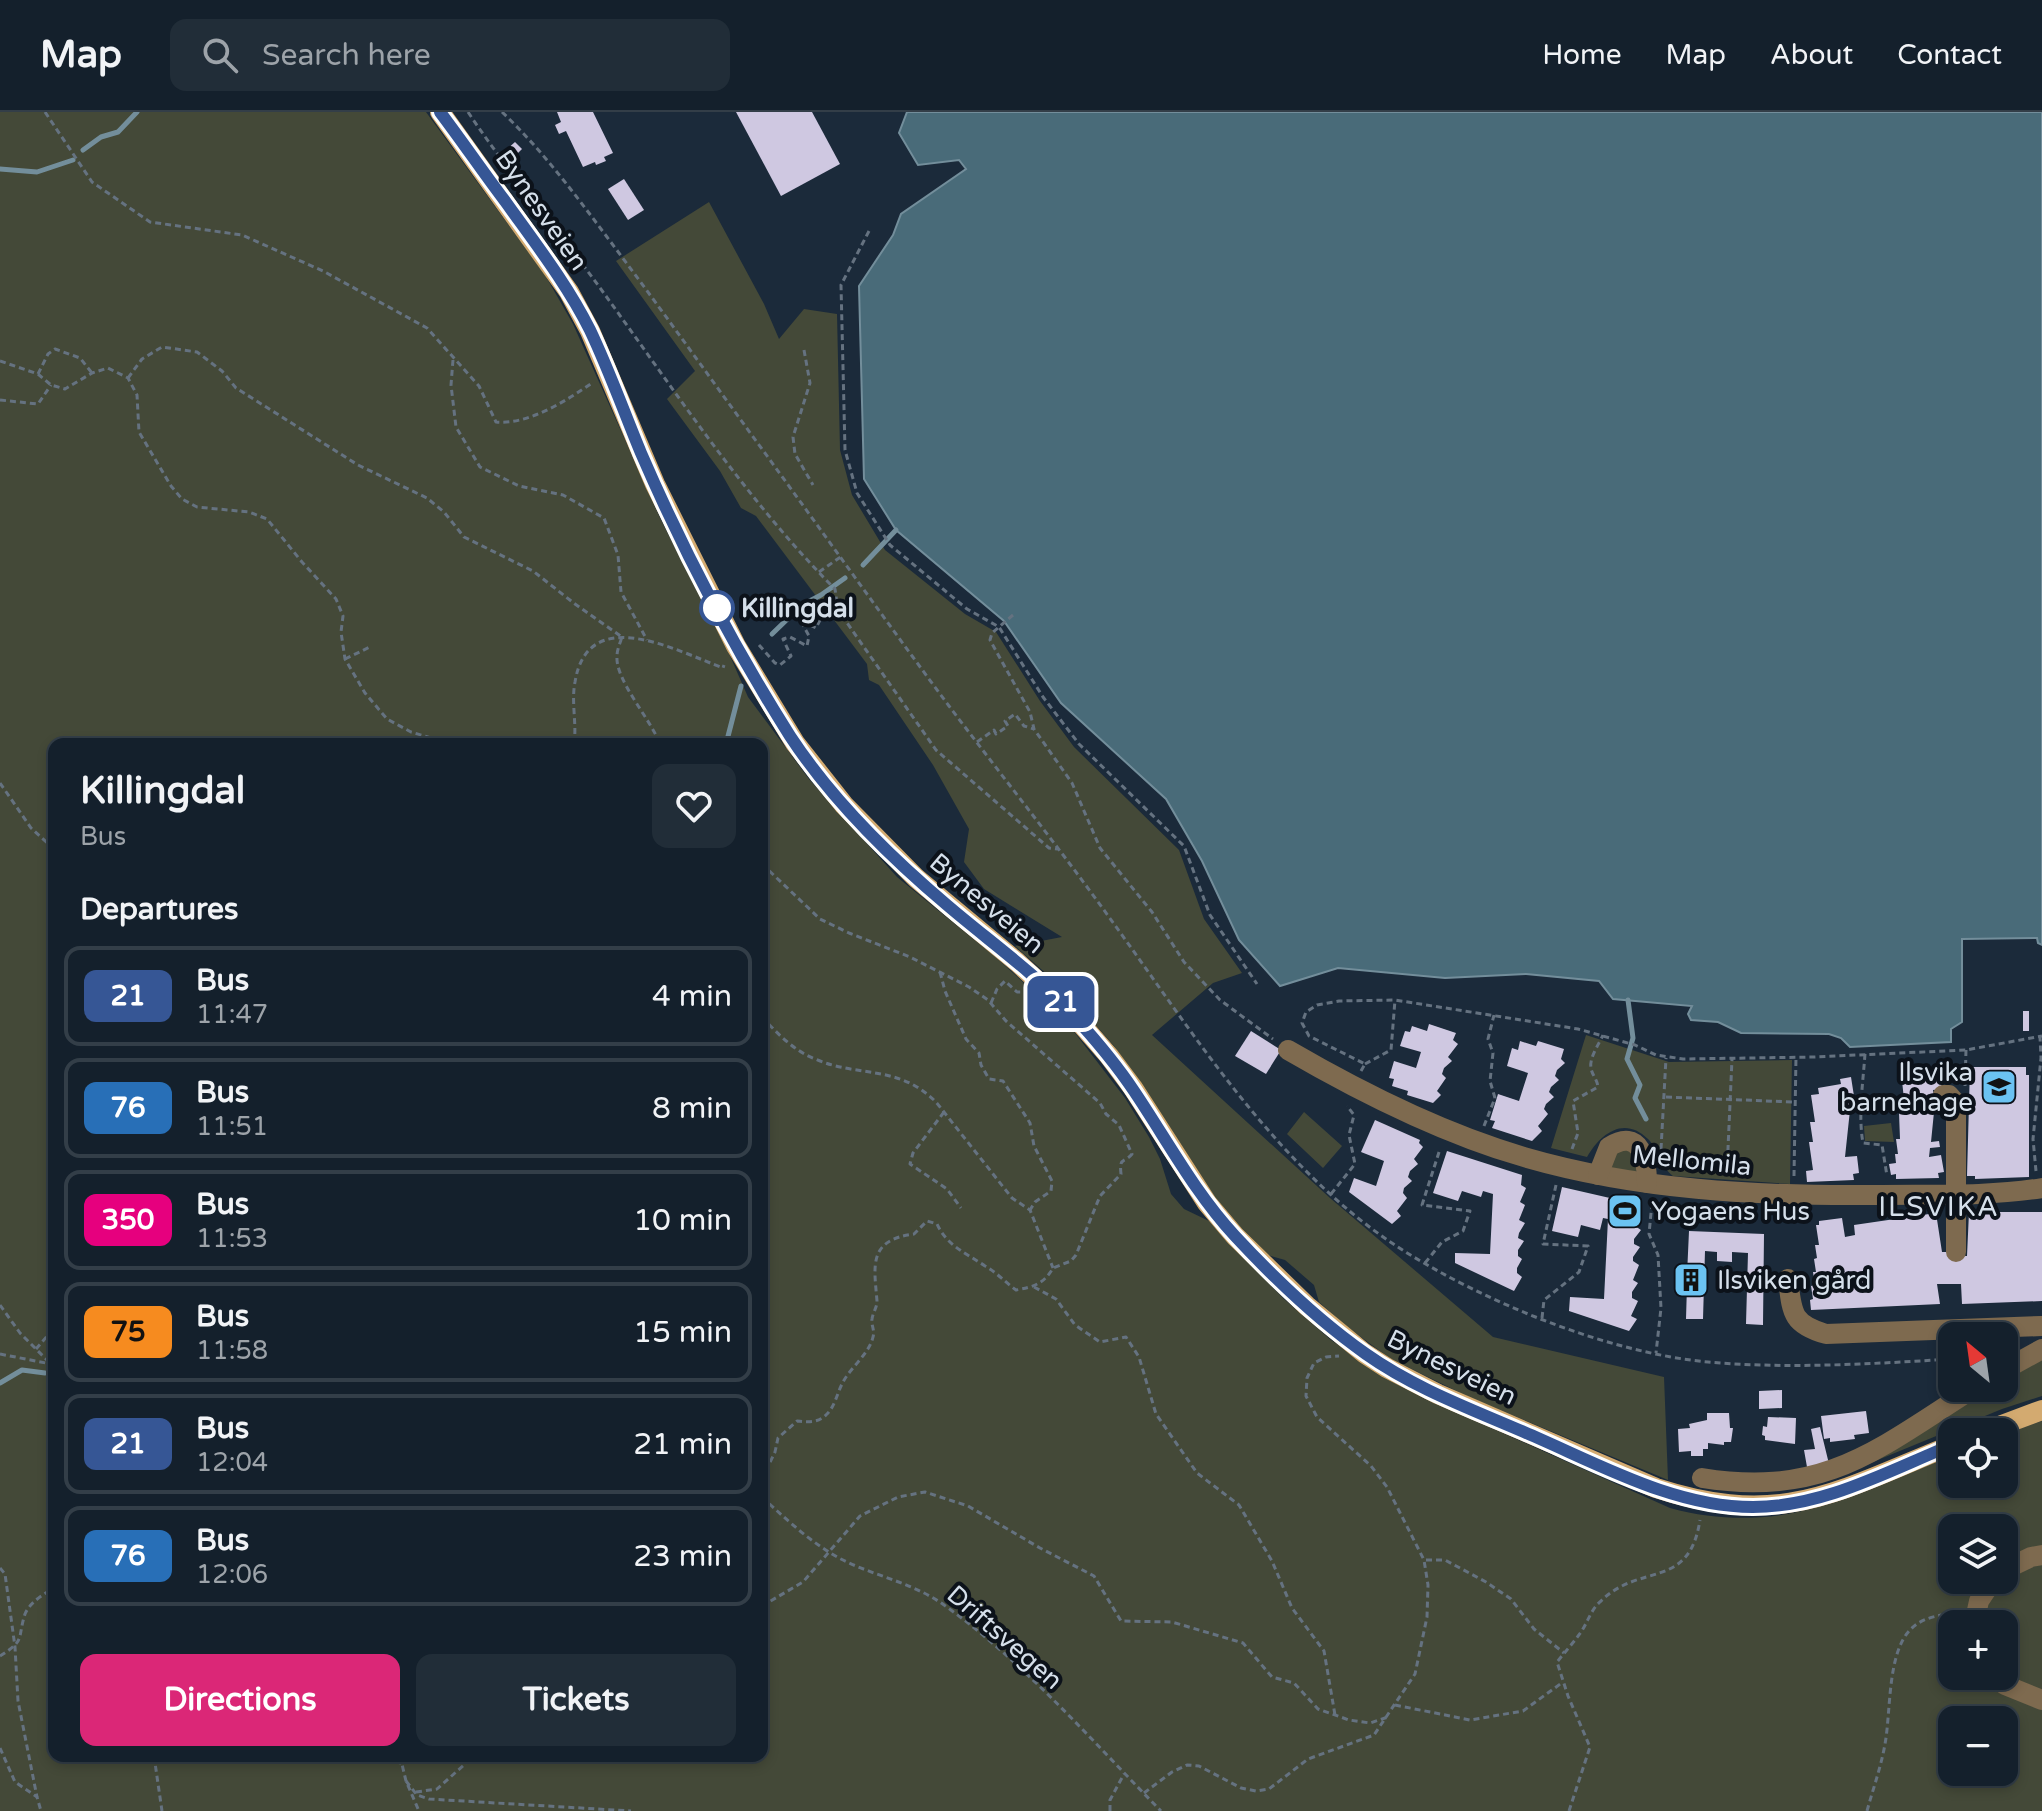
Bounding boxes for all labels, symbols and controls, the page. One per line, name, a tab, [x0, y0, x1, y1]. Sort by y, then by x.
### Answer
search box	[170, 19, 730, 91]
text: Map	[40, 32, 122, 78]
icon: search	[198, 33, 242, 77]
text: Search here	[262, 37, 431, 74]
text: Home	[1542, 38, 1622, 72]
text: Map	[1666, 38, 1726, 72]
text: About	[1770, 38, 1853, 72]
text: Contact	[1897, 38, 2002, 72]
street label: Bynesveien	[489, 144, 594, 276]
marker: Killingdal	[700, 591, 734, 625]
place label: Killingdal	[741, 593, 854, 624]
button: heart	[652, 764, 736, 848]
text: Killingdal	[80, 768, 245, 814]
text: Bus	[80, 821, 126, 852]
street label: Bynesveien	[923, 847, 1050, 960]
text: Departures	[80, 891, 238, 928]
text: Bus	[196, 962, 249, 999]
line badge: 21	[1025, 976, 1097, 1028]
text: 4 min	[652, 978, 732, 1015]
text: 21	[110, 979, 146, 1013]
text: 21	[1043, 985, 1079, 1019]
text: 11:47	[196, 999, 268, 1030]
place label: Ilsvika barnehage	[1840, 1057, 1973, 1118]
school or university icon: Ilsvika barnehage	[1980, 1068, 2018, 1106]
text: Bus	[196, 1074, 249, 1111]
text: 8 min	[652, 1090, 732, 1127]
text: 76	[110, 1091, 146, 1125]
text: 11:51	[196, 1111, 268, 1142]
street label: Mellomila	[1631, 1139, 1753, 1182]
text: Bus	[196, 1186, 249, 1223]
district label: ILSVIKA	[1878, 1190, 2000, 1224]
sports icon: Yogaens Hus	[1606, 1192, 1644, 1230]
place label: Yogaens Hus	[1651, 1196, 1810, 1227]
text: 10 min	[633, 1202, 732, 1239]
text: 350	[102, 1203, 154, 1237]
text: 11:53	[196, 1223, 268, 1254]
building icon: Ilsviken gård	[1672, 1261, 1710, 1299]
place label: Ilsviken gård	[1717, 1265, 1872, 1296]
text: Bus	[196, 1298, 249, 1335]
text: 15 min	[633, 1314, 732, 1351]
text: 75	[110, 1315, 146, 1349]
north arrow	[1938, 1322, 2018, 1402]
map controls	[1938, 1322, 2018, 1786]
street label: Bynesveien	[1382, 1323, 1521, 1412]
text: 11:58	[196, 1335, 268, 1366]
text: Bus	[196, 1410, 249, 1447]
button: locate	[1938, 1418, 2018, 1498]
text: 21 min	[633, 1426, 732, 1463]
text: 21	[110, 1427, 146, 1461]
text: 12:04	[196, 1447, 268, 1478]
button: layers	[1938, 1514, 2018, 1594]
text: Bus	[196, 1522, 249, 1559]
text: 23 min	[633, 1538, 732, 1575]
text: 76	[110, 1539, 146, 1573]
text: 12:06	[196, 1559, 268, 1590]
street label: Driftsvegen	[941, 1579, 1069, 1696]
button: +	[1938, 1610, 2018, 1690]
button: Directions	[80, 1654, 400, 1746]
button: Tickets	[416, 1654, 736, 1746]
button: −	[1938, 1706, 2018, 1786]

